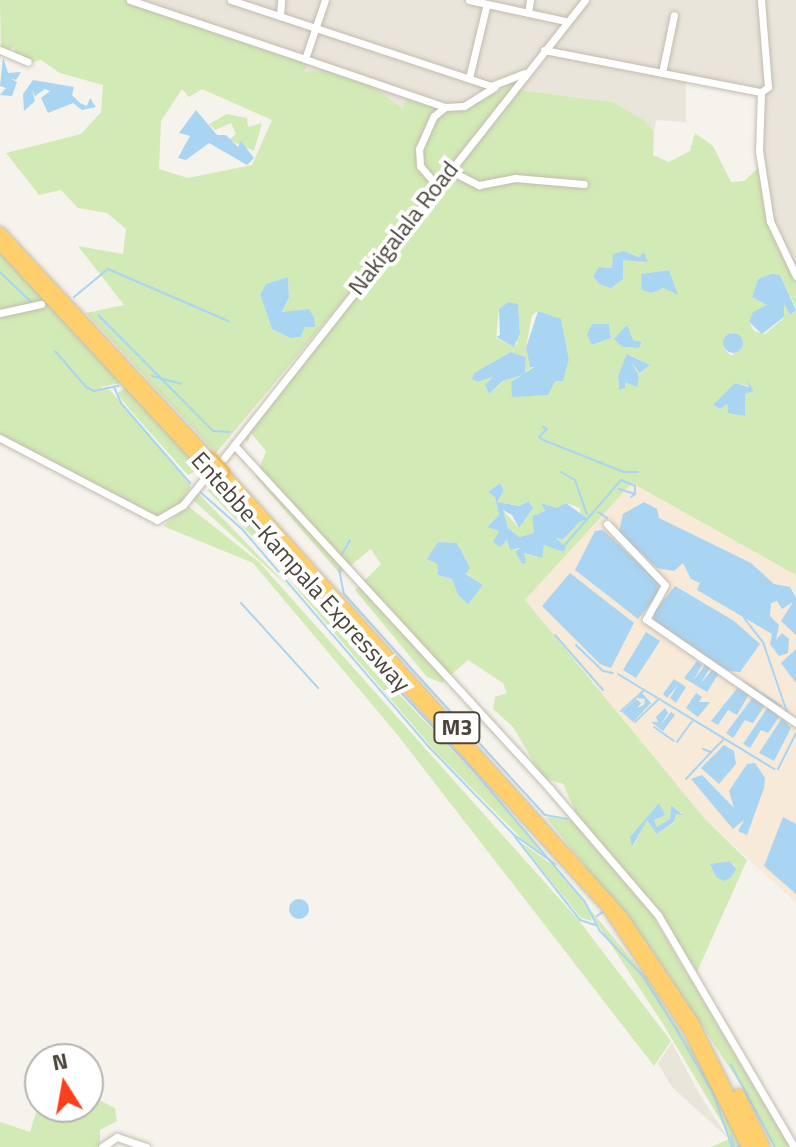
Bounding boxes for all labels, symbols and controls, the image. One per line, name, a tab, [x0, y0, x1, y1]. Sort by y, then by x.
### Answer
street label: Nakigalala Road	[342, 155, 464, 301]
street label: Entebbe–Kampala Expressway	[185, 446, 417, 698]
road number: M3	[433, 710, 481, 746]
north arrow	[24, 1043, 104, 1123]
text: N	[49, 1043, 71, 1080]

